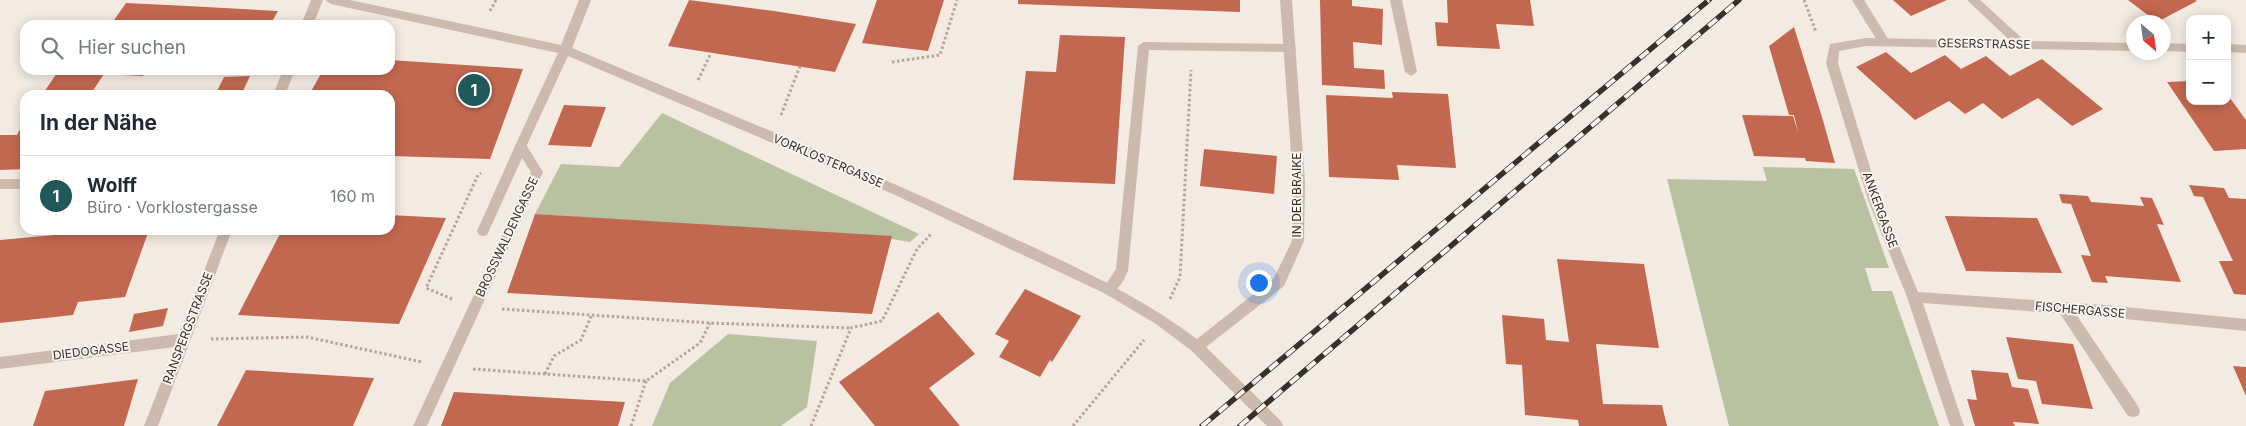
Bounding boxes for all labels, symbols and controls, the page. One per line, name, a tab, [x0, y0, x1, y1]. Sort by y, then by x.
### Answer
north arrow	[2126, 15, 2171, 60]
map controls	[2186, 15, 2231, 105]
button: +	[2186, 15, 2231, 60]
search box	[20, 20, 395, 75]
icon: search	[38, 34, 66, 62]
street label: GESERSTRASSE	[1937, 35, 2031, 52]
text: Hier suchen	[78, 36, 186, 59]
button: −	[2186, 60, 2231, 105]
pin: 1	[458, 71, 490, 109]
text: In der Nähe	[40, 110, 157, 135]
street label: VORKLOSTERGASSE	[771, 131, 886, 191]
street label: IN DER BRAIKE	[1289, 153, 1304, 237]
street label: ANKERGASSE	[1860, 170, 1901, 250]
text: Wolff	[87, 174, 137, 197]
street label: BROSSWALDENGASSE	[472, 174, 541, 299]
text: 1	[53, 186, 59, 206]
text: 160 m	[330, 186, 375, 206]
text: Büro · Vorklostergasse	[87, 197, 258, 217]
street label: RANSPERGSTRASSE	[159, 270, 216, 386]
your location	[1246, 270, 1272, 296]
street label: FISCHERGASSE	[2034, 298, 2126, 321]
street label: DIEDOGASSE	[52, 338, 130, 363]

